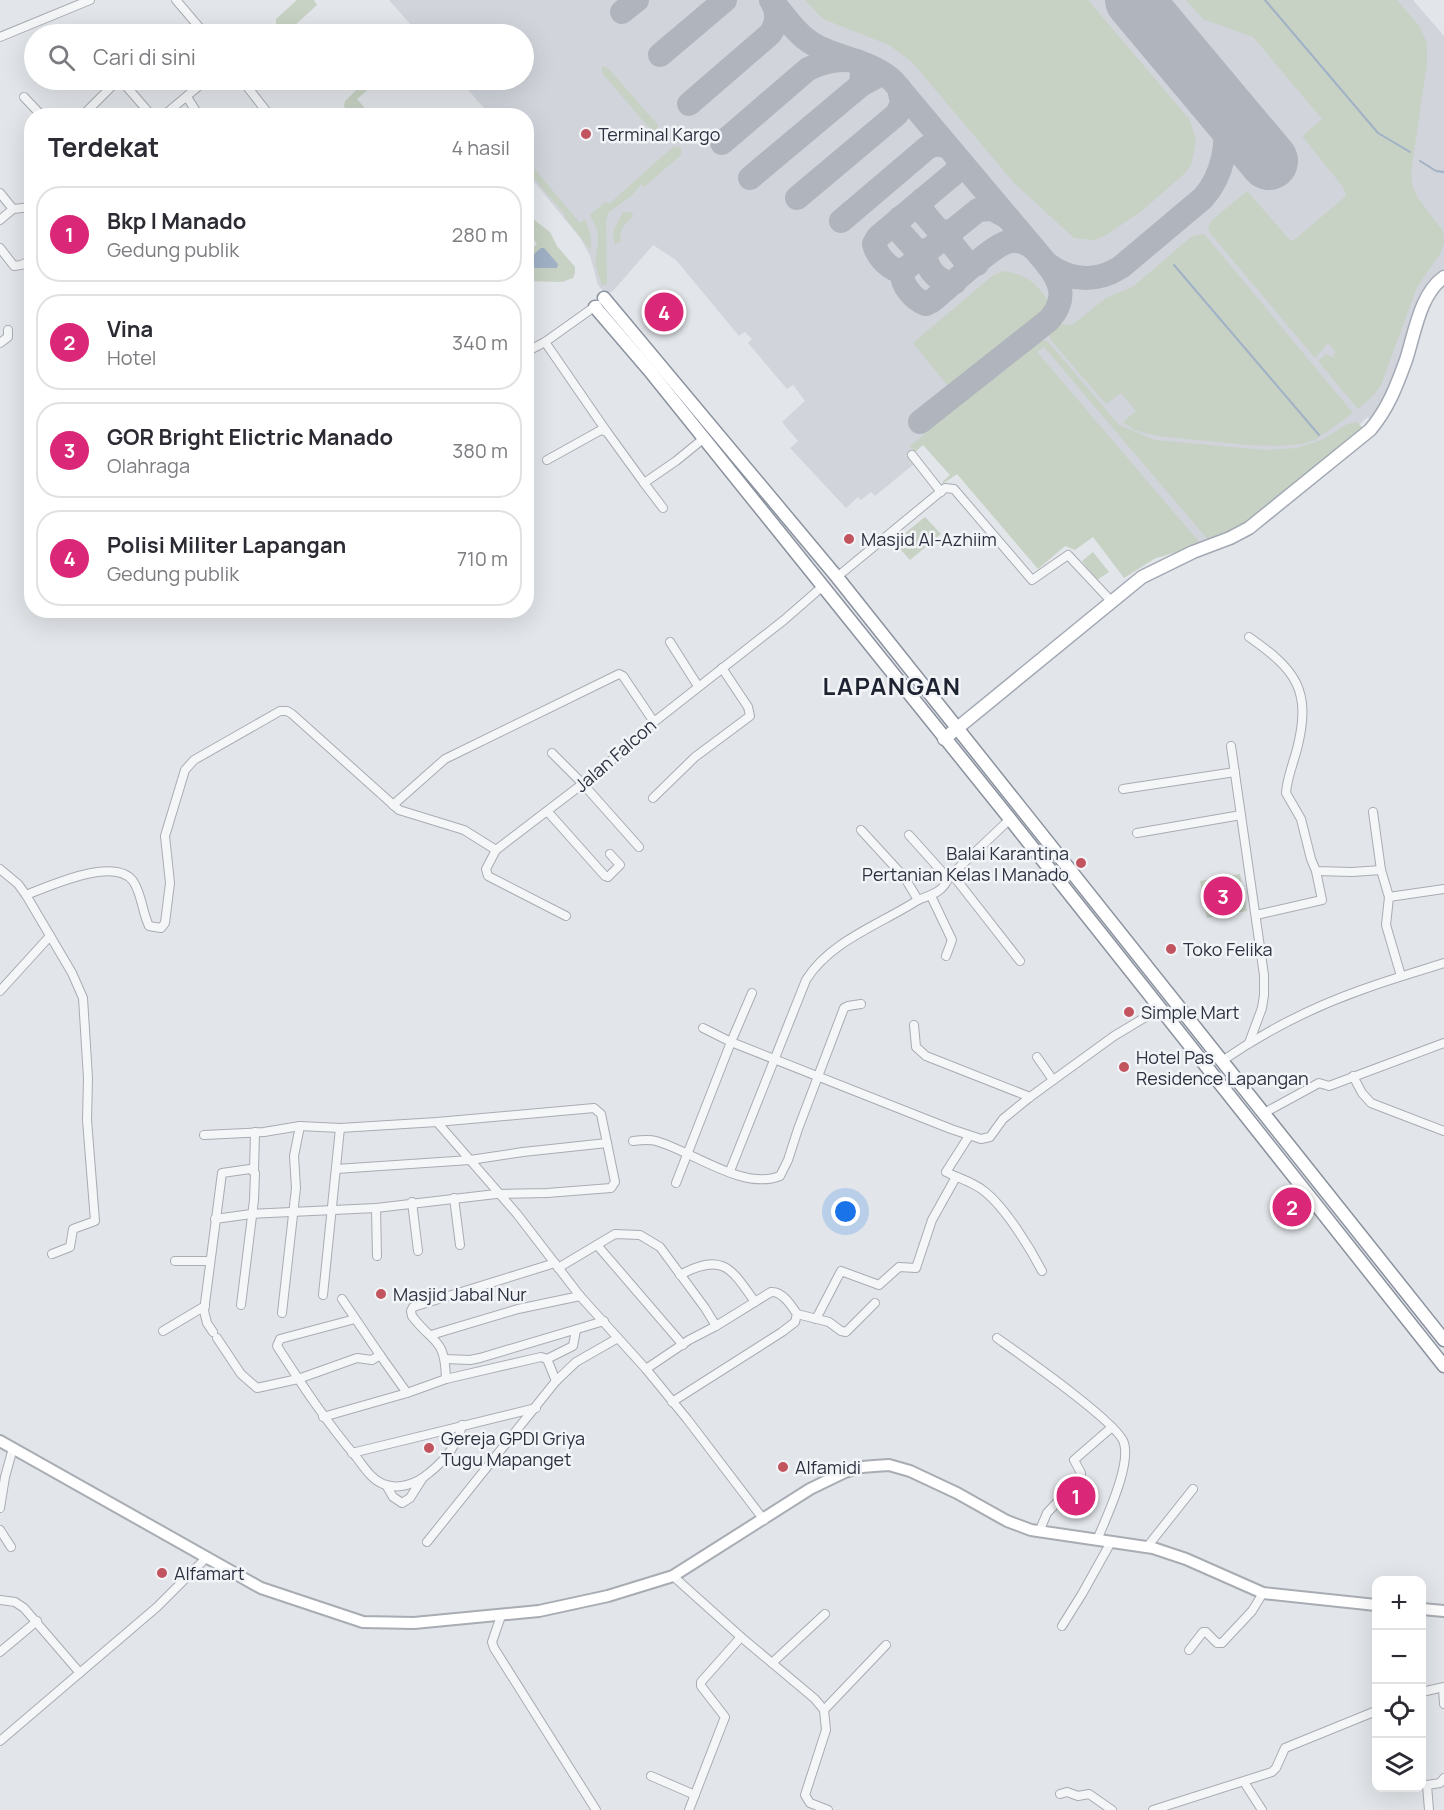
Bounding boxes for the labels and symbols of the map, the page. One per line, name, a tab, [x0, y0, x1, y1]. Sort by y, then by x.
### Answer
place label: Terminal Kargo	[598, 122, 720, 146]
marker: Terminal Kargo	[579, 127, 593, 141]
pin: 4	[644, 290, 684, 334]
place label: Masjid Al-Azhiim	[861, 527, 997, 551]
marker: Masjid Al-Azhiim	[842, 532, 856, 546]
district label: LAPANGAN	[823, 669, 961, 702]
street label: Jalan Falcon	[569, 713, 661, 797]
place label: Balai Karantina Pertanian Kelas I Manado	[862, 841, 1069, 886]
marker: Balai Karantina Pertanian Kelas I Manado	[1074, 856, 1088, 870]
pin: 3	[1204, 874, 1242, 918]
place label: Toko Felika	[1183, 937, 1273, 961]
marker: Toko Felika	[1164, 942, 1178, 956]
place label: Simple Mart	[1141, 1000, 1239, 1024]
marker: Simple Mart	[1122, 1005, 1136, 1019]
place label: Hotel Pas Residence Lapangan	[1136, 1045, 1309, 1090]
marker: Hotel Pas Residence Lapangan	[1117, 1060, 1131, 1074]
pin: 2	[1272, 1184, 1312, 1230]
your location	[831, 1197, 860, 1226]
place label: Masjid Jabal Nur	[393, 1282, 527, 1306]
marker: Masjid Jabal Nur	[374, 1287, 388, 1301]
place label: Gereja GPDI Griya Tugu Mapanget	[441, 1426, 585, 1471]
marker: Gereja GPDI Griya Tugu Mapanget	[422, 1441, 436, 1455]
place label: Alfamidi	[795, 1455, 861, 1479]
marker: Alfamidi	[776, 1460, 790, 1474]
pin: 1	[1056, 1474, 1096, 1518]
place label: Alfamart	[174, 1561, 245, 1585]
marker: Alfamart	[155, 1566, 169, 1580]

